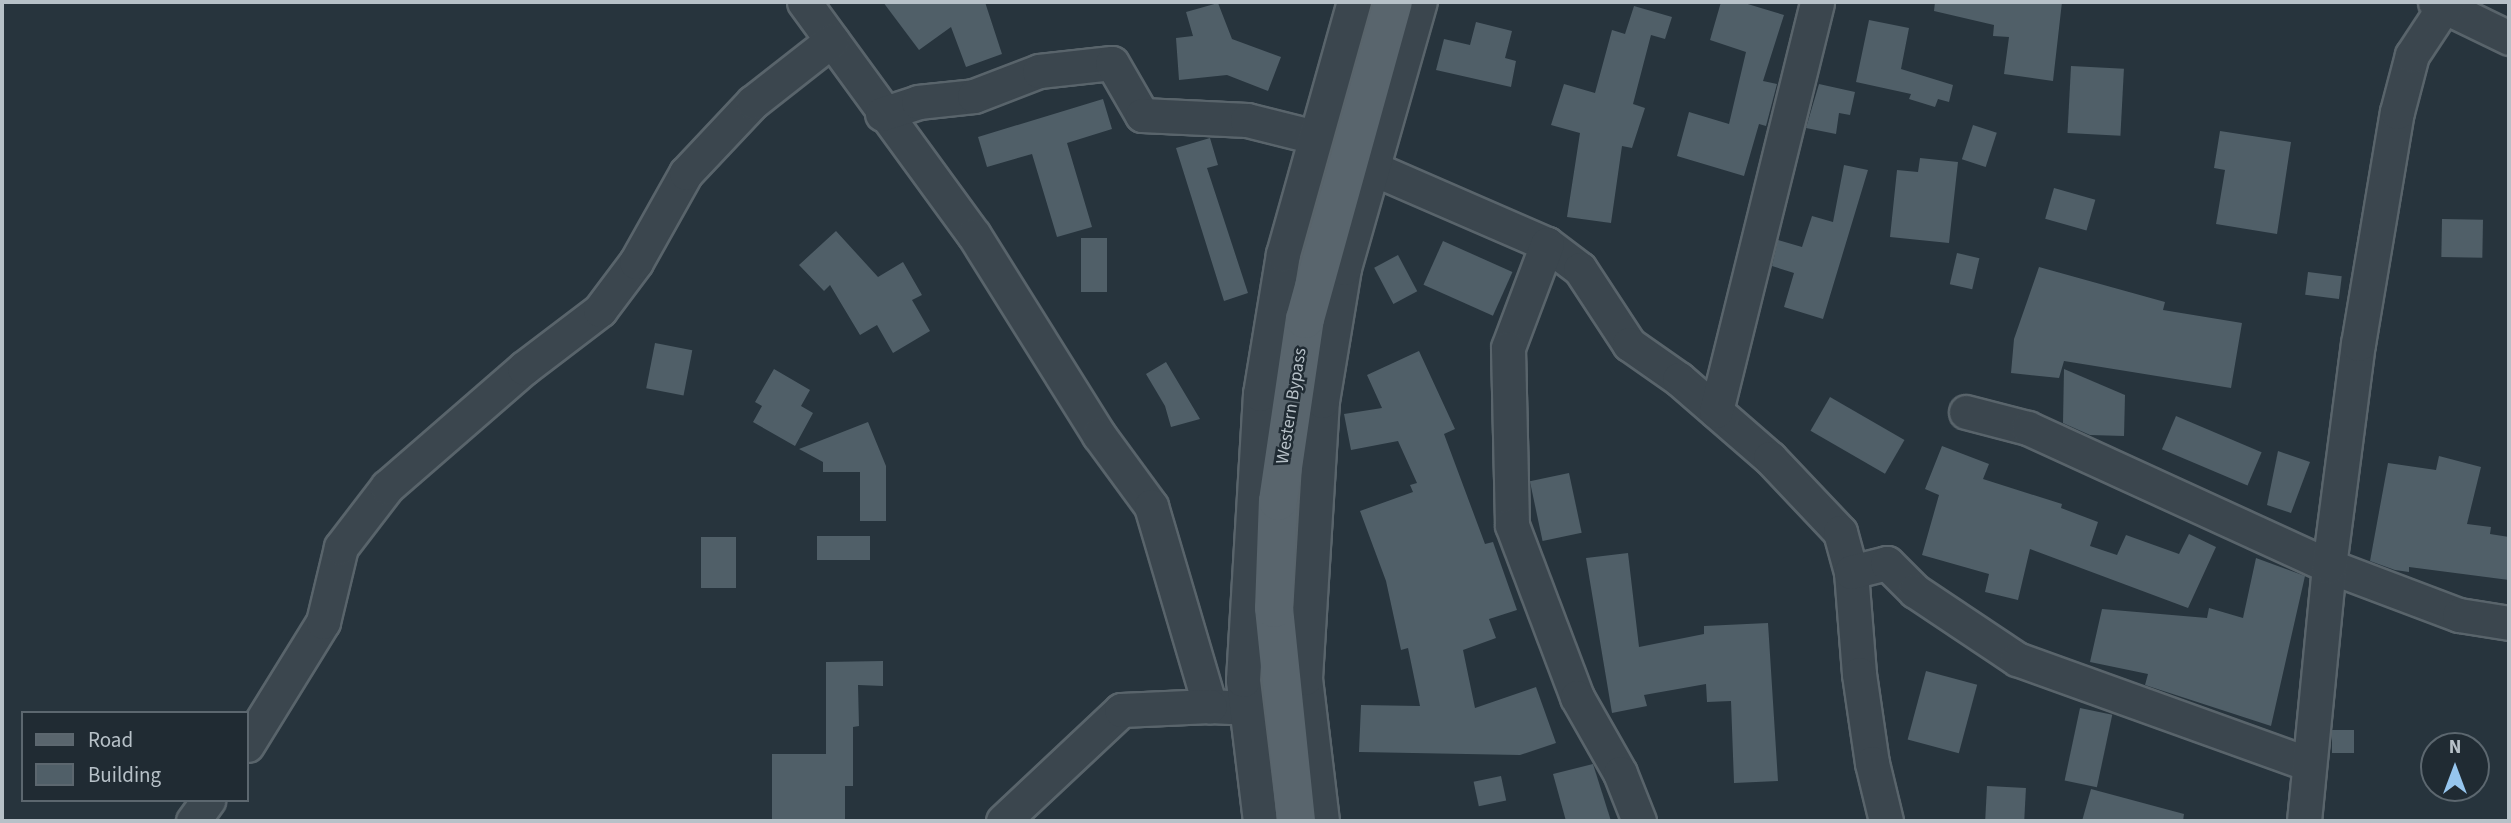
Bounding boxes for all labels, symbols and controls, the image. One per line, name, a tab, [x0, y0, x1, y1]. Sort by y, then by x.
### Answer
street label: Western Bypass	[1272, 346, 1312, 466]
legend	[21, 711, 248, 802]
text: Road	[88, 725, 133, 755]
north arrow	[2420, 732, 2490, 802]
text: N	[2449, 734, 2461, 761]
text: Building	[88, 760, 161, 790]

